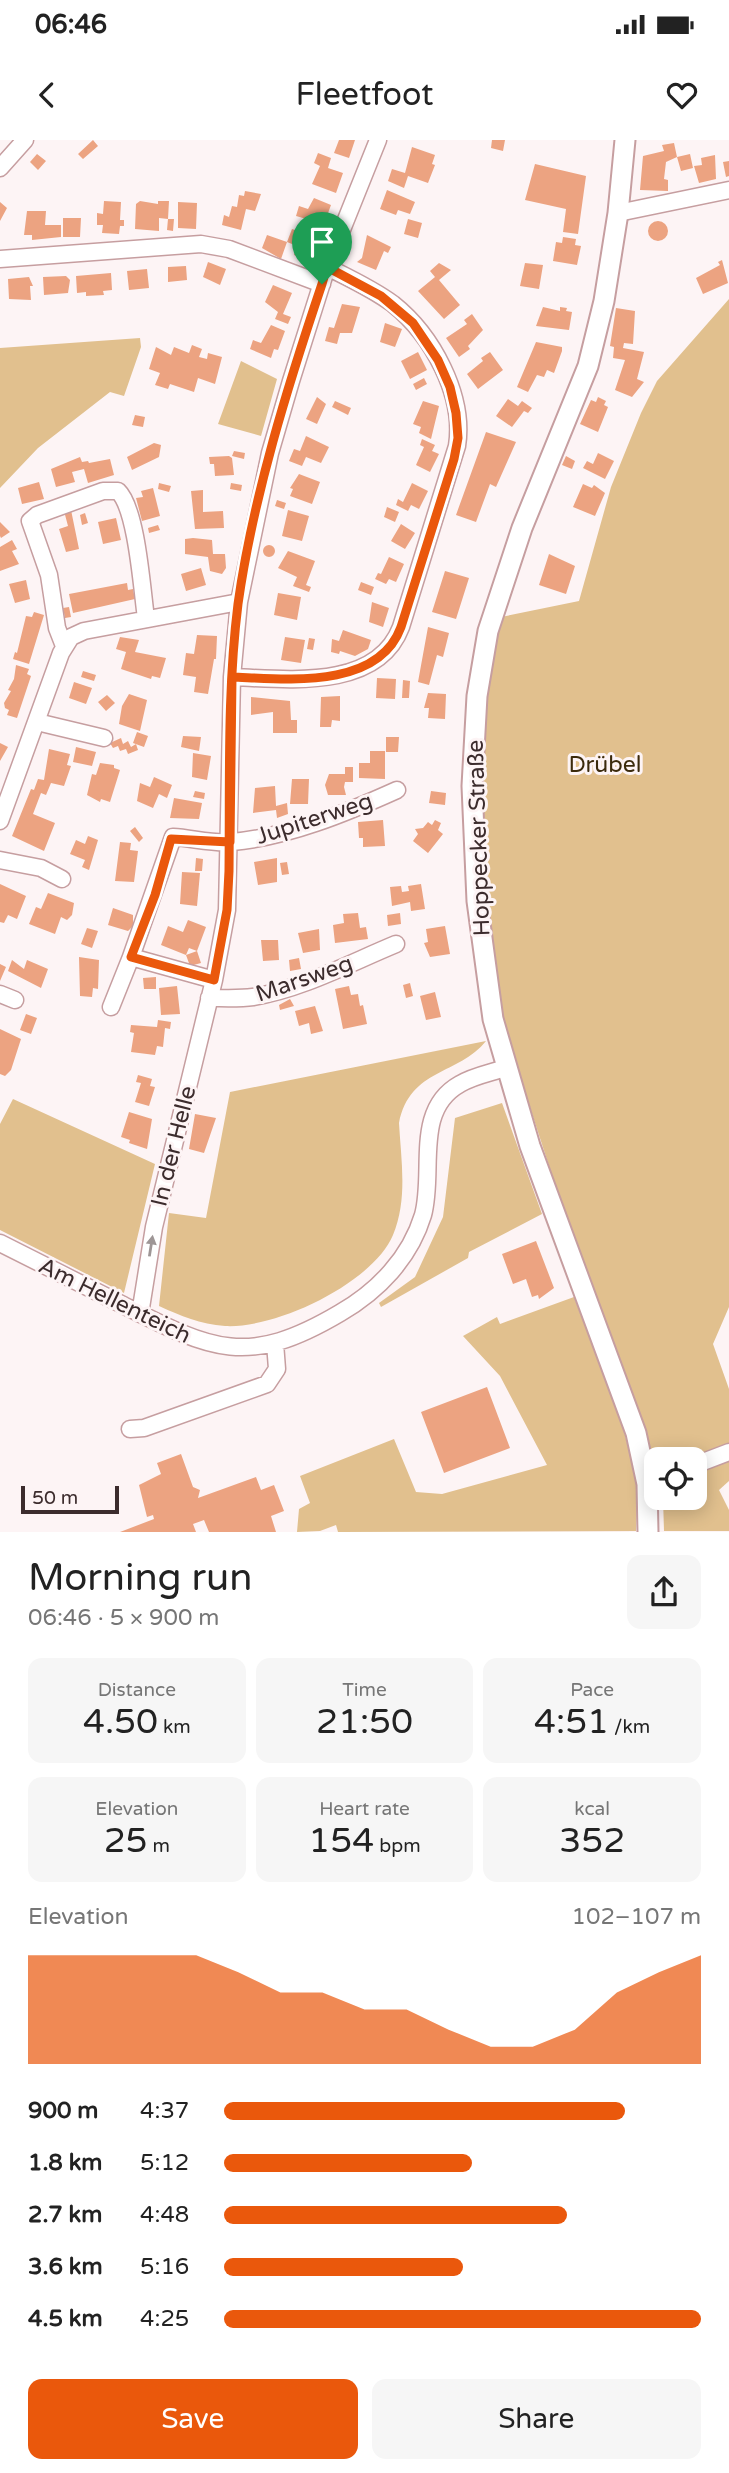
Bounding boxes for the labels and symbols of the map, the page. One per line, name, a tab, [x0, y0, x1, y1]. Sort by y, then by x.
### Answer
pin	[292, 212, 352, 284]
street label: Hoppecker Straße	[462, 739, 496, 937]
park label: Drübel	[568, 751, 642, 779]
street label: Jupiterweg	[252, 787, 376, 851]
street label: Marsweg	[252, 949, 356, 1009]
street label: In der Helle	[145, 1083, 202, 1209]
one-way arrow	[146, 1235, 157, 1257]
street label: Am Hellenteich	[34, 1252, 195, 1350]
scale bar	[21, 1482, 119, 1514]

